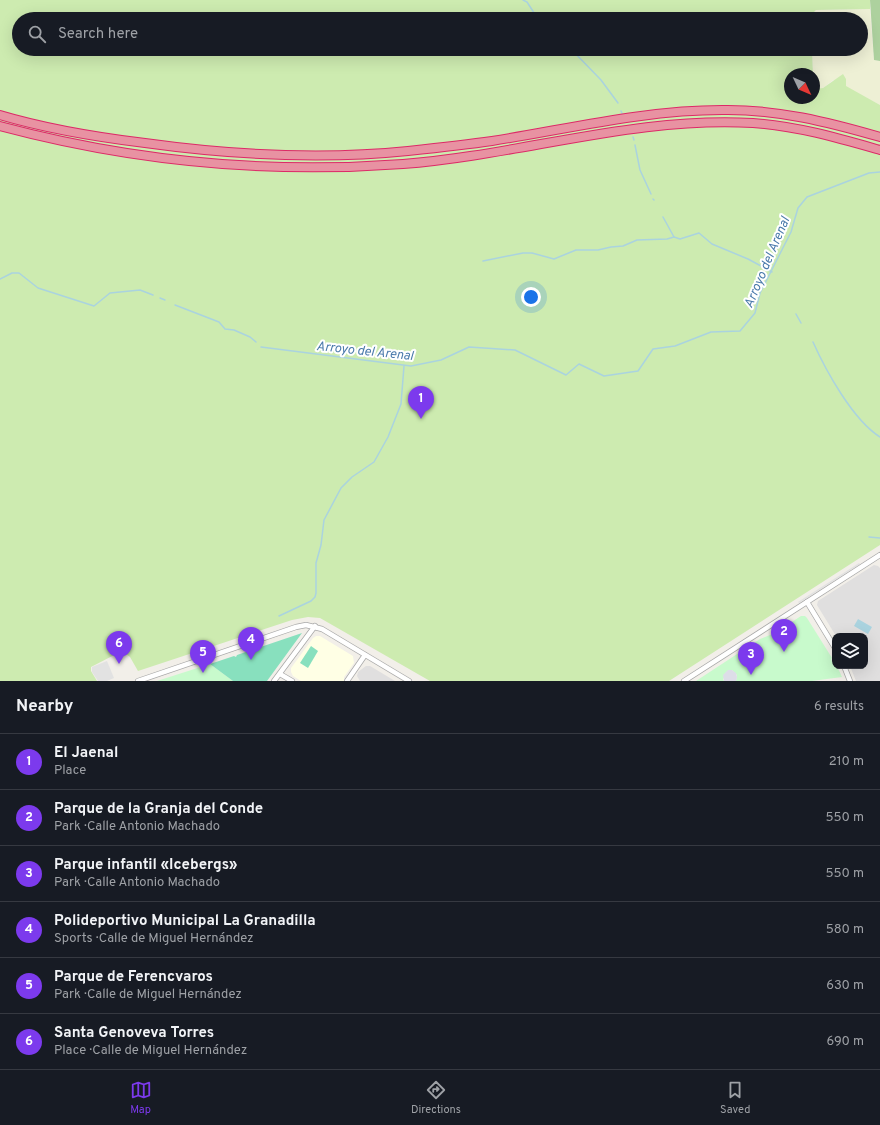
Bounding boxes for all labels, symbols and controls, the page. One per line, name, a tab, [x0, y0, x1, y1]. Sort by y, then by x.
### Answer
search box	[12, 12, 868, 56]
icon: search	[26, 23, 48, 45]
text: Search here	[58, 25, 138, 44]
north arrow	[784, 68, 820, 104]
water label: Arroyo del Arenal	[741, 214, 794, 311]
your location	[521, 287, 541, 307]
water label: Arroyo del Arenal	[316, 339, 415, 365]
pin: 1	[408, 386, 434, 419]
pin: 2	[771, 619, 797, 652]
pin: 4	[238, 627, 264, 660]
pin: 6	[106, 631, 132, 664]
map controls	[832, 633, 868, 669]
button: layers	[832, 633, 868, 669]
pin: 5	[190, 640, 216, 673]
pin: 3	[738, 642, 764, 675]
text: Nearby	[16, 696, 73, 718]
text: 6 results	[814, 699, 864, 715]
text: El Jaenal	[54, 744, 118, 763]
text: 1	[26, 754, 32, 770]
text: 210 m	[829, 754, 864, 770]
text: Place	[54, 763, 86, 779]
text: Parque de la Granja del Conde	[54, 800, 263, 819]
text: 2	[25, 810, 33, 826]
text: 550 m	[825, 810, 864, 826]
text: Park · Calle Antonio Machado	[54, 819, 220, 835]
text: Parque infantil «Icebergs»	[54, 856, 237, 875]
text: 3	[25, 866, 33, 882]
text: 550 m	[825, 866, 864, 882]
text: Park · Calle Antonio Machado	[54, 875, 220, 891]
text: Polideportivo Municipal La Granadilla	[54, 912, 316, 931]
text: 4	[25, 922, 33, 938]
text: 580 m	[826, 922, 864, 938]
text: Sports · Calle de Miguel Hernández	[54, 931, 254, 947]
text: Parque de Ferencvaros	[54, 968, 213, 987]
text: 5	[25, 978, 33, 994]
text: 630 m	[826, 978, 864, 994]
text: Park · Calle de Miguel Hernández	[54, 987, 242, 1003]
text: Santa Genoveva Torres	[54, 1024, 214, 1043]
text: 6	[25, 1034, 33, 1050]
text: 690 m	[827, 1034, 864, 1050]
text: Place · Calle de Miguel Hernández	[54, 1043, 247, 1059]
tab: Map	[130, 1079, 152, 1117]
tab: Directions	[411, 1079, 461, 1117]
tab: Saved	[720, 1079, 750, 1117]

